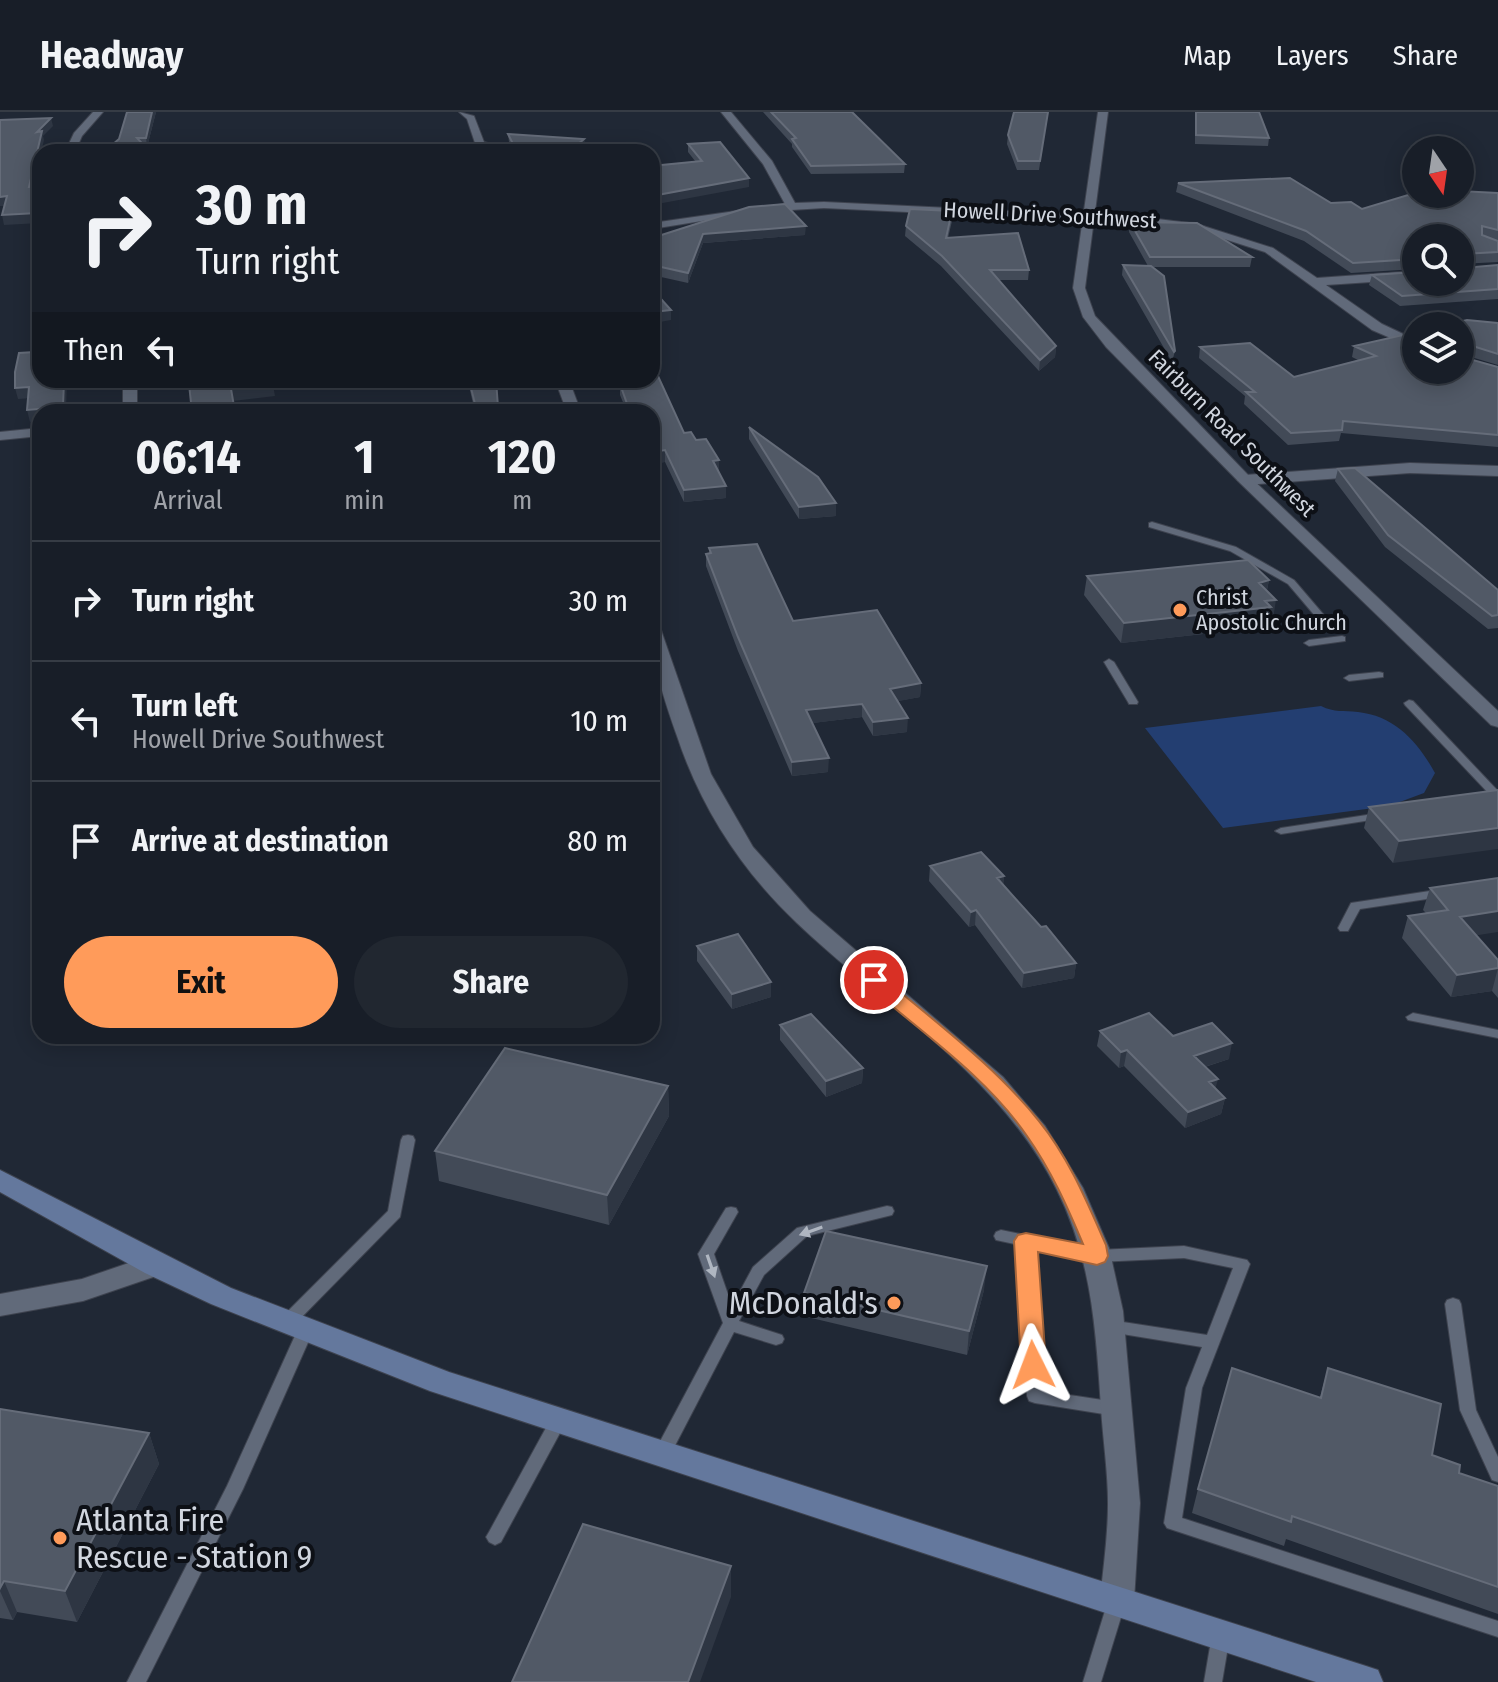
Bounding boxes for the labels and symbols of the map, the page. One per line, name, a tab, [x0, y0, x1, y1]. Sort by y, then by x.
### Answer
north arrow	[1402, 136, 1474, 208]
street label: Howell Drive Southwest	[943, 196, 1158, 234]
street label: Fairburn Road Southwest	[1143, 344, 1322, 523]
place label: Christ Apostolic Church	[1196, 584, 1347, 636]
marker: Christ Apostolic Church	[1171, 601, 1189, 619]
pin	[840, 946, 908, 1014]
one-way arrow	[799, 1226, 823, 1238]
one-way arrow	[706, 1255, 718, 1279]
place label: McDonald's	[729, 1284, 878, 1322]
marker: McDonald's	[885, 1294, 903, 1312]
position arrow	[991, 1323, 1075, 1407]
place label: Atlanta Fire Rescue - Station 9	[76, 1501, 312, 1576]
marker: Atlanta Fire Rescue - Station 9	[51, 1529, 69, 1547]

